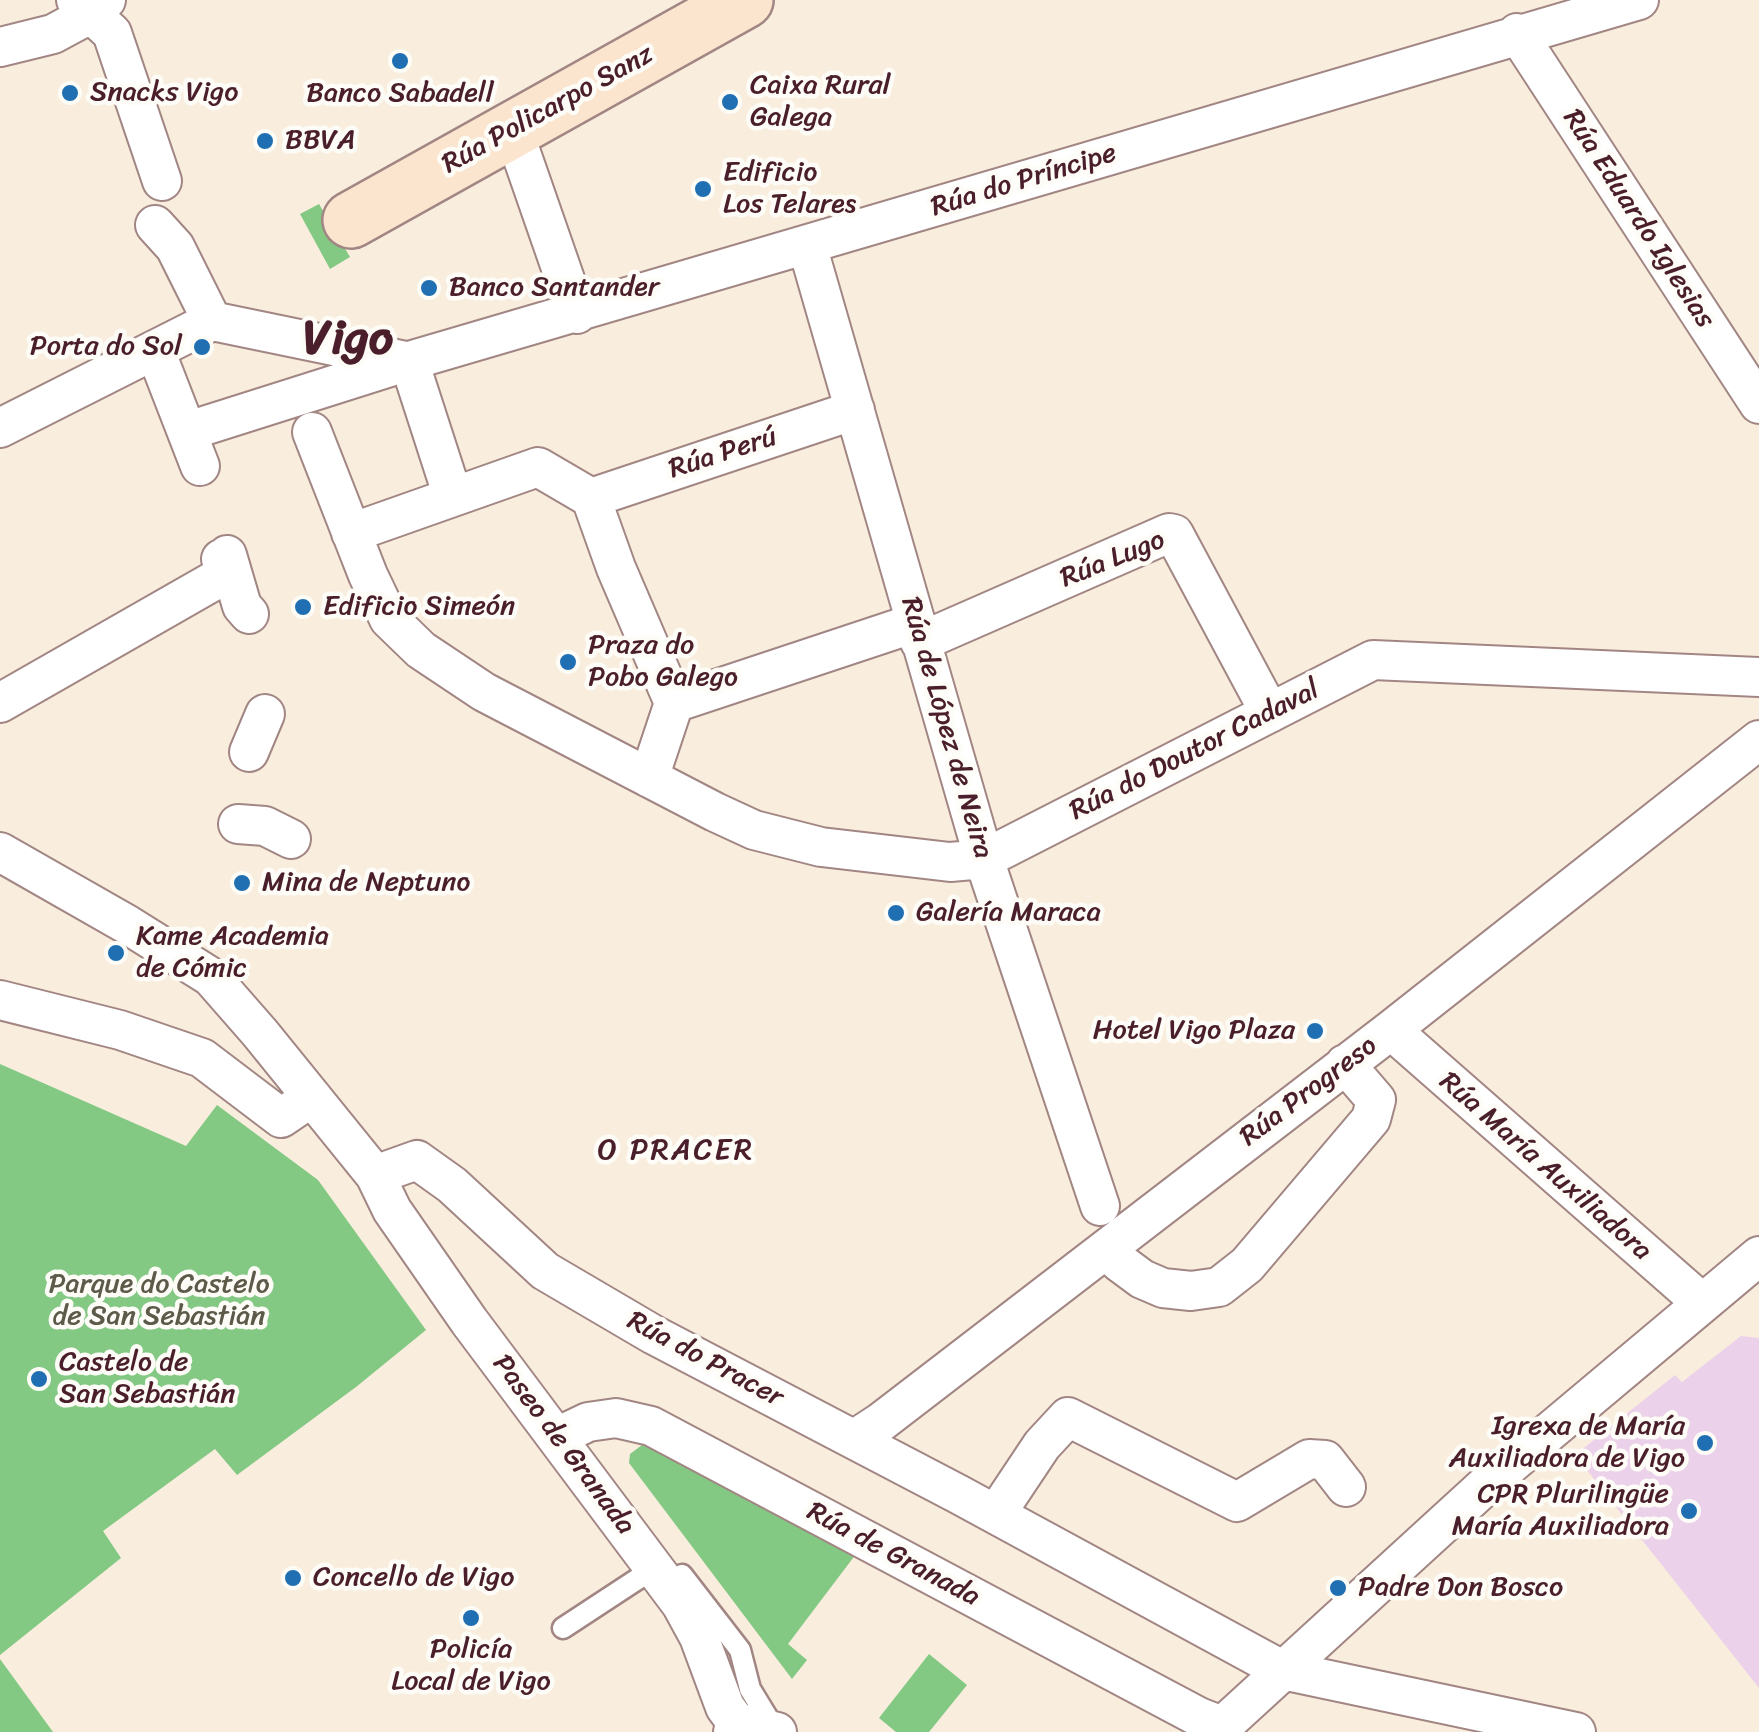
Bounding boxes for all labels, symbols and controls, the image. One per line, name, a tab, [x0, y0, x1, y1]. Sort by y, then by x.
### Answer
street label: Rúa Policarpo Sanz	[437, 38, 659, 182]
marker: Banco Sabadell	[389, 50, 411, 72]
place label: Caixa Rural Galega	[750, 69, 890, 135]
place label: Snacks Vigo	[90, 76, 238, 110]
place label: Banco Sabadell	[306, 77, 494, 111]
marker: Snacks Vigo	[59, 82, 81, 104]
marker: Caixa Rural Galega	[719, 91, 741, 113]
street label: Rúa Eduardo Iglesias	[1555, 103, 1721, 335]
place label: BBVA	[285, 124, 356, 158]
marker: BBVA	[254, 130, 276, 152]
street label: Rúa do Príncipe	[927, 137, 1121, 225]
place label: Edificio Los Telares	[723, 156, 856, 222]
marker: Edificio Los Telares	[692, 178, 714, 200]
place label: Banco Santander	[449, 271, 659, 305]
marker: Banco Santander	[418, 277, 440, 299]
district label: Vigo	[303, 312, 393, 370]
place label: Porta do Sol	[30, 330, 182, 364]
marker: Porta do Sol	[191, 336, 213, 358]
street label: Rúa Perú	[665, 421, 781, 487]
street label: Rúa Lugo	[1056, 524, 1170, 596]
place label: Edificio Simeón	[323, 590, 515, 624]
street label: Rúa de López de Neira	[893, 594, 999, 862]
marker: Edificio Simeón	[292, 596, 314, 618]
place label: Praza do Pobo Galego	[588, 629, 738, 695]
marker: Praza do Pobo Galego	[557, 651, 579, 673]
street label: Rúa do Doutor Cadaval	[1064, 673, 1326, 829]
place label: Mina de Neptuno	[262, 866, 470, 900]
marker: Mina de Neptuno	[231, 872, 253, 894]
place label: Galería Maraca	[916, 896, 1101, 930]
marker: Galería Maraca	[885, 902, 907, 924]
place label: Kame Academia de Cómic	[136, 920, 329, 986]
marker: Kame Academia de Cómic	[105, 942, 127, 964]
place label: Hotel Vigo Plaza	[1093, 1014, 1295, 1048]
marker: Hotel Vigo Plaza	[1304, 1020, 1326, 1042]
street label: Rúa Progreso	[1234, 1030, 1384, 1154]
street label: Rúa María Auxiliadora	[1432, 1066, 1658, 1268]
district label: O PRACER	[598, 1133, 754, 1169]
park label: Parque do Castelo de San Sebastián	[48, 1268, 270, 1334]
street label: Rúa do Pracer	[621, 1305, 789, 1415]
place label: Castelo de San Sebastián	[59, 1346, 235, 1412]
street label: Paseo de Granada	[484, 1348, 642, 1542]
marker: Castelo de San Sebastián	[28, 1368, 50, 1390]
place label: Igrexa de María Auxiliadora de Vigo	[1449, 1410, 1685, 1476]
marker: Igrexa de María Auxiliadora de Vigo	[1694, 1432, 1716, 1454]
place label: CPR Plurilingüe María Auxiliadora	[1452, 1478, 1669, 1544]
street label: Rúa de Granada	[801, 1495, 985, 1615]
marker: CPR Plurilingüe María Auxiliadora	[1678, 1500, 1700, 1522]
place label: Concello de Vigo	[313, 1561, 514, 1595]
marker: Concello de Vigo	[282, 1567, 304, 1589]
place label: Padre Don Bosco	[1358, 1571, 1563, 1605]
marker: Padre Don Bosco	[1327, 1577, 1349, 1599]
marker: Policía Local de Vigo	[460, 1607, 482, 1629]
place label: Policía Local de Vigo	[391, 1633, 551, 1699]

